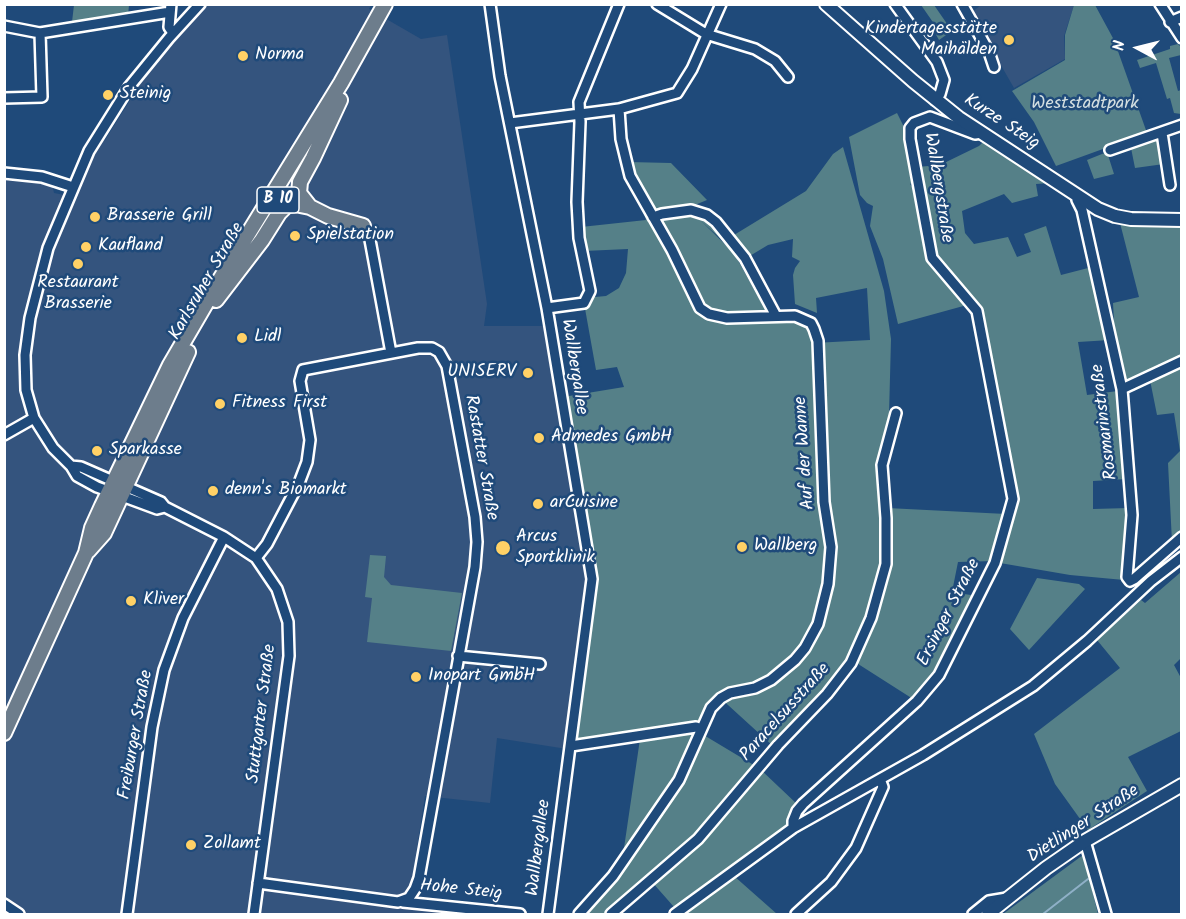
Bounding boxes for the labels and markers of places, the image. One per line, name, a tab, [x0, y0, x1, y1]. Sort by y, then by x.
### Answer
place label: Kindertagesstätte Maihälden	[865, 19, 997, 62]
marker: Kindertagesstätte Maihälden	[1002, 33, 1016, 47]
place label: Norma	[255, 45, 304, 67]
marker: Norma	[236, 49, 250, 63]
place label: Steinig	[120, 84, 171, 106]
marker: Steinig	[101, 88, 115, 102]
place label: Brasserie Grill	[107, 206, 212, 228]
marker: Brasserie Grill	[88, 210, 102, 224]
place label: Spielstation	[307, 225, 394, 247]
marker: Spielstation	[288, 229, 302, 243]
place label: Kaufland	[98, 236, 163, 258]
marker: Kaufland	[79, 240, 93, 254]
marker: Restaurant Brasserie	[71, 257, 85, 271]
place label: Restaurant Brasserie	[37, 273, 119, 316]
place label: Lidl	[254, 327, 282, 349]
marker: Lidl	[235, 331, 249, 345]
place label: UNISERV	[447, 362, 516, 384]
marker: UNISERV	[521, 366, 535, 380]
place label: Fitness First	[232, 393, 327, 415]
marker: Fitness First	[213, 397, 227, 411]
place label: Admedes GmbH	[551, 427, 672, 449]
marker: Admedes GmbH	[532, 431, 546, 445]
place label: Sparkasse	[109, 440, 182, 462]
marker: Sparkasse	[90, 444, 104, 458]
place label: denn's Biomarkt	[225, 480, 347, 502]
marker: denn's Biomarkt	[206, 484, 220, 498]
place label: arCuisine	[550, 493, 618, 515]
marker: arCuisine	[531, 497, 545, 511]
place label: Arcus Sportklinik	[516, 527, 595, 570]
place label: Wallberg	[754, 536, 817, 558]
marker: Arcus Sportklinik	[494, 539, 512, 557]
marker: Wallberg	[735, 540, 749, 554]
place label: Kliver	[143, 590, 184, 612]
marker: Kliver	[124, 594, 138, 608]
place label: Inopart GmbH	[428, 666, 535, 688]
marker: Inopart GmbH	[409, 670, 423, 684]
place label: Zollamt	[203, 834, 261, 856]
marker: Zollamt	[184, 838, 198, 852]

